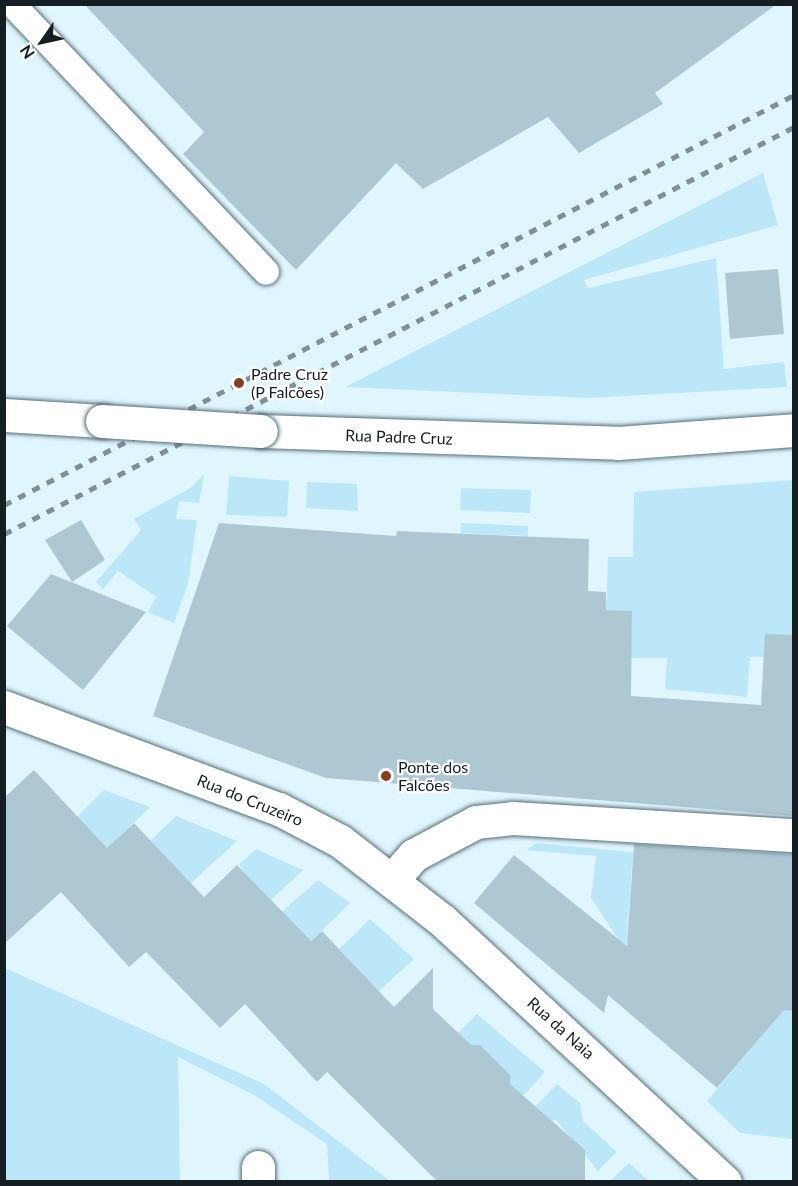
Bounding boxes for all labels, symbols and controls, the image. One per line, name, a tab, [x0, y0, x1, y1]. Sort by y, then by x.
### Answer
north arrow	[12, 12, 72, 72]
text: N	[15, 42, 38, 63]
place label: Padre Cruz (P Falcões)	[251, 364, 328, 402]
marker: Padre Cruz (P Falcões)	[232, 376, 246, 390]
street label: Rua Padre Cruz	[345, 426, 453, 448]
place label: Ponte dos Falcões	[398, 757, 468, 795]
marker: Ponte dos Falcões	[379, 769, 393, 783]
street label: Rua do Cruzeiro	[194, 770, 306, 830]
street label: Rua da Naia	[524, 993, 598, 1063]

